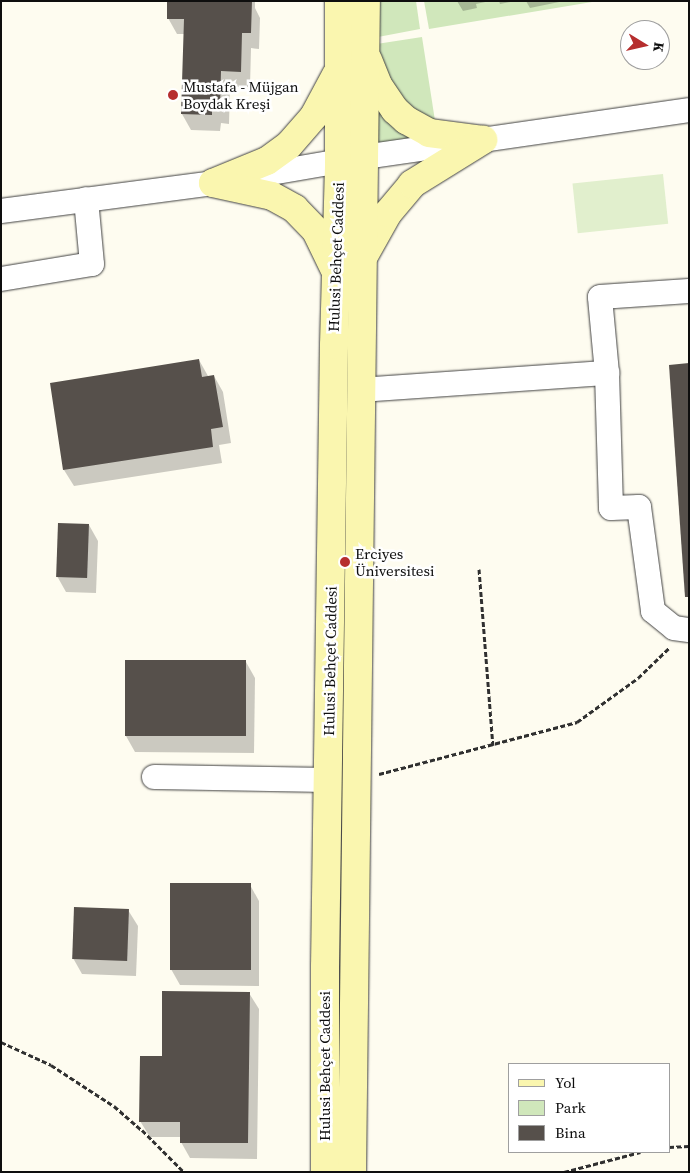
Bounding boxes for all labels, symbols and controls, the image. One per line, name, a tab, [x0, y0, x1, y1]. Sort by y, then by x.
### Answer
north arrow	[620, 20, 670, 70]
text: K	[648, 41, 669, 54]
place label: Mustafa - Müjgan Boydak Kreşi	[183, 77, 299, 112]
marker: Mustafa - Müjgan Boydak Kreşi	[167, 89, 179, 101]
street label: Hulusi Behçet Caddesi	[324, 182, 348, 332]
place label: Erciyes Üniversitesi	[355, 544, 434, 579]
marker: Erciyes Üniversitesi	[339, 556, 351, 568]
street label: Hulusi Behçet Caddesi	[320, 586, 340, 736]
street label: Hulusi Behçet Caddesi	[316, 991, 334, 1141]
legend	[508, 1063, 670, 1153]
text: Yol	[555, 1072, 576, 1093]
text: Park	[555, 1097, 586, 1118]
text: Bina	[555, 1122, 586, 1143]

